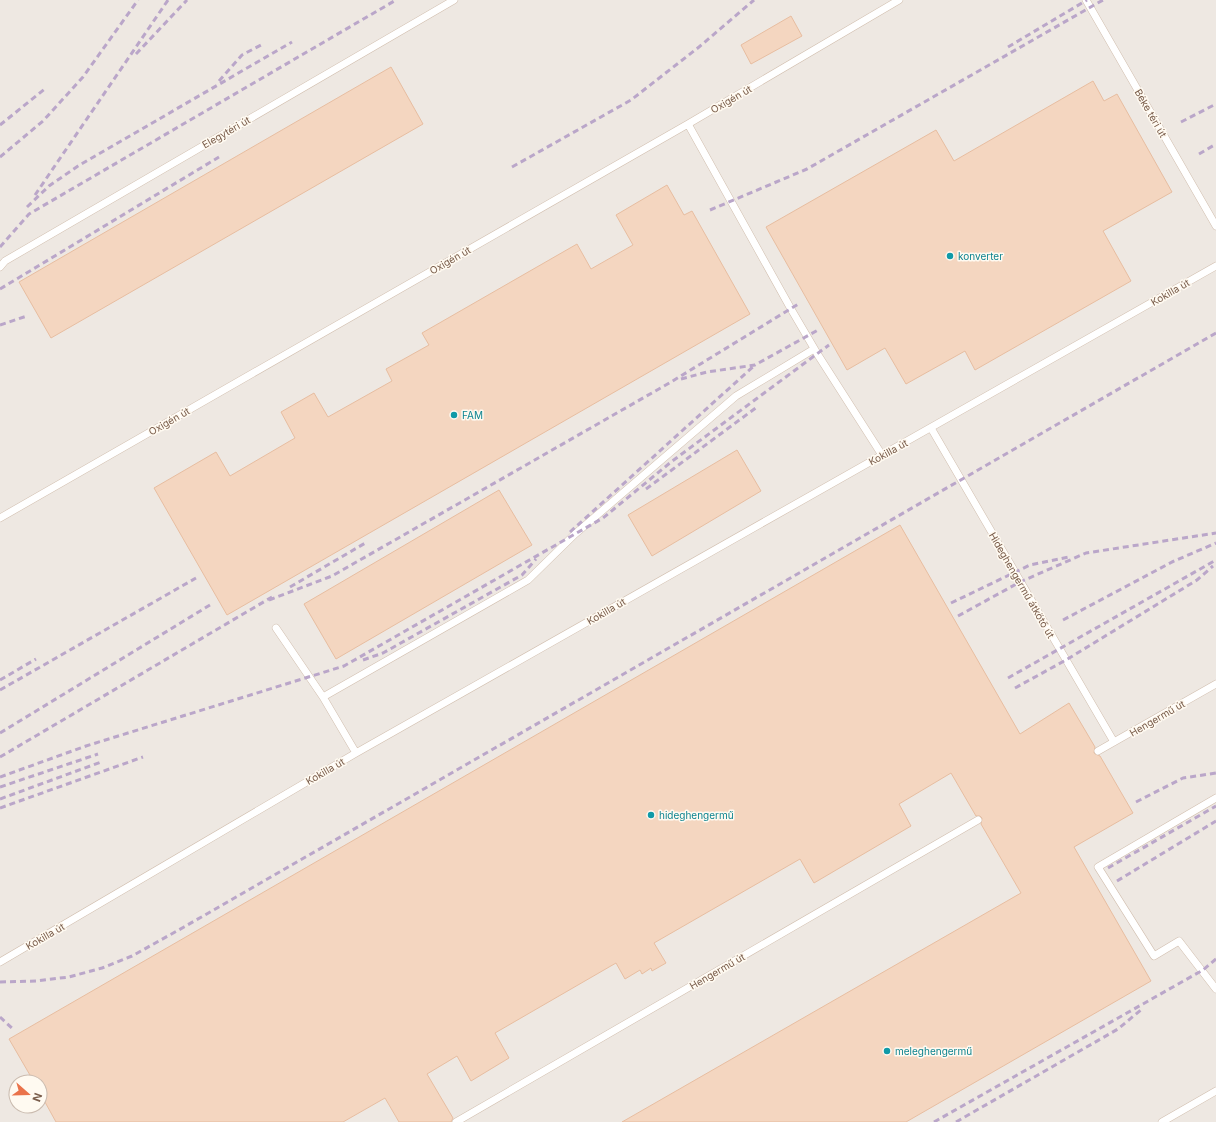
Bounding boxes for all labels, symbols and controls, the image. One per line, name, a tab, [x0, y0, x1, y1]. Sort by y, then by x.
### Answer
street label: Oxigén út	[708, 82, 754, 116]
street label: Béke téri út	[1132, 87, 1170, 140]
street label: Elegytéri út	[200, 113, 253, 151]
street label: Oxigén út	[427, 243, 473, 277]
place label: konverter	[958, 250, 1003, 262]
marker: konverter	[945, 251, 955, 261]
street label: Kokilla út	[1149, 276, 1192, 308]
street label: Oxigén út	[146, 404, 192, 438]
place label: FAM	[462, 409, 483, 421]
marker: FAM	[449, 410, 459, 420]
street label: Kokilla út	[866, 436, 910, 468]
street label: Hideghengermű átkötő út	[987, 530, 1058, 641]
street label: Kokilla út	[585, 595, 628, 627]
street label: Hengermű út	[1127, 697, 1187, 739]
street label: Kokilla út	[304, 755, 347, 787]
place label: hideghengermű	[659, 809, 734, 821]
marker: hideghengermű	[646, 810, 656, 820]
street label: Kokilla út	[24, 920, 67, 952]
street label: Hengermű út	[687, 950, 747, 992]
place label: meleghengermű	[895, 1045, 972, 1057]
marker: meleghengermű	[882, 1046, 892, 1056]
north arrow	[8, 1074, 48, 1114]
text: N	[29, 1091, 45, 1104]

